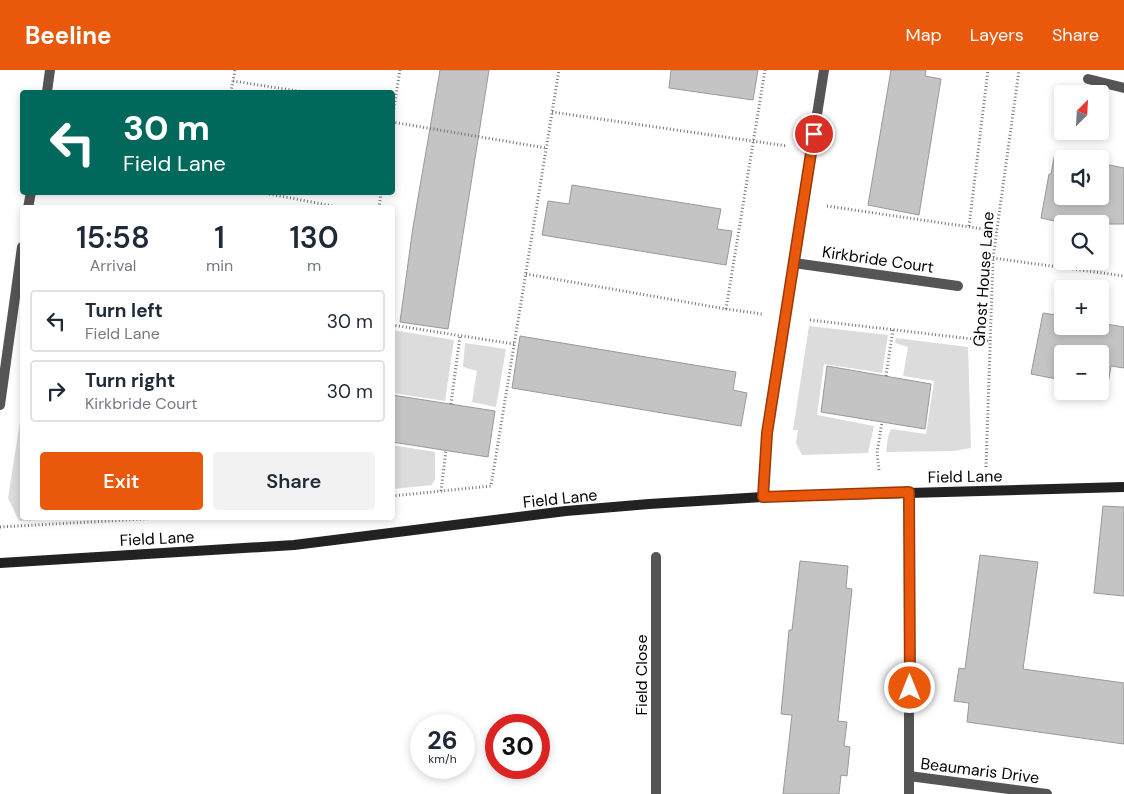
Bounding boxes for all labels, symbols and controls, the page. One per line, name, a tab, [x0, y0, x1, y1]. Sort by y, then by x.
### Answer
text: Beeline	[25, 20, 111, 51]
text: Map	[906, 23, 942, 47]
text: Layers	[970, 23, 1024, 47]
text: Share	[1052, 23, 1099, 47]
north arrow	[1054, 85, 1109, 140]
map controls	[1054, 85, 1109, 400]
text: 30 m	[123, 105, 210, 151]
icon: left	[40, 110, 105, 175]
pin	[793, 113, 835, 155]
icon: arrive	[800, 120, 828, 148]
text: Field Lane	[123, 149, 226, 178]
button: sound	[1054, 150, 1109, 205]
street label: Ghost House Lane	[968, 211, 999, 347]
button: search	[1054, 215, 1109, 270]
text: 15:58	[76, 218, 150, 257]
text: 1	[214, 218, 225, 257]
text: 130	[289, 218, 339, 257]
street label: Kirkbride Court	[821, 241, 935, 278]
text: Arrival	[90, 255, 136, 276]
text: min	[206, 255, 233, 276]
text: m	[307, 255, 321, 276]
button: +	[1054, 280, 1109, 335]
text: Turn left	[85, 298, 163, 323]
icon: left	[42, 307, 70, 335]
text: 30 m	[327, 309, 373, 334]
text: Field Lane	[85, 323, 160, 344]
button: −	[1054, 345, 1109, 400]
text: Turn right	[85, 368, 175, 393]
icon: right	[42, 377, 70, 405]
text: 30 m	[327, 379, 373, 404]
text: Kirkbride Court	[85, 393, 198, 414]
button: Exit	[40, 452, 203, 510]
button: Share	[213, 452, 375, 510]
street label: Field Lane	[927, 465, 1003, 488]
street label: Field Lane	[522, 484, 598, 513]
street label: Field Lane	[119, 526, 195, 551]
street label: Field Close	[631, 635, 652, 716]
position arrow	[883, 661, 935, 713]
speed limit sign: 30	[485, 714, 550, 779]
text: 26	[427, 724, 458, 757]
text: km/h	[428, 751, 457, 767]
street label: Beaumaris Drive	[919, 753, 1041, 788]

